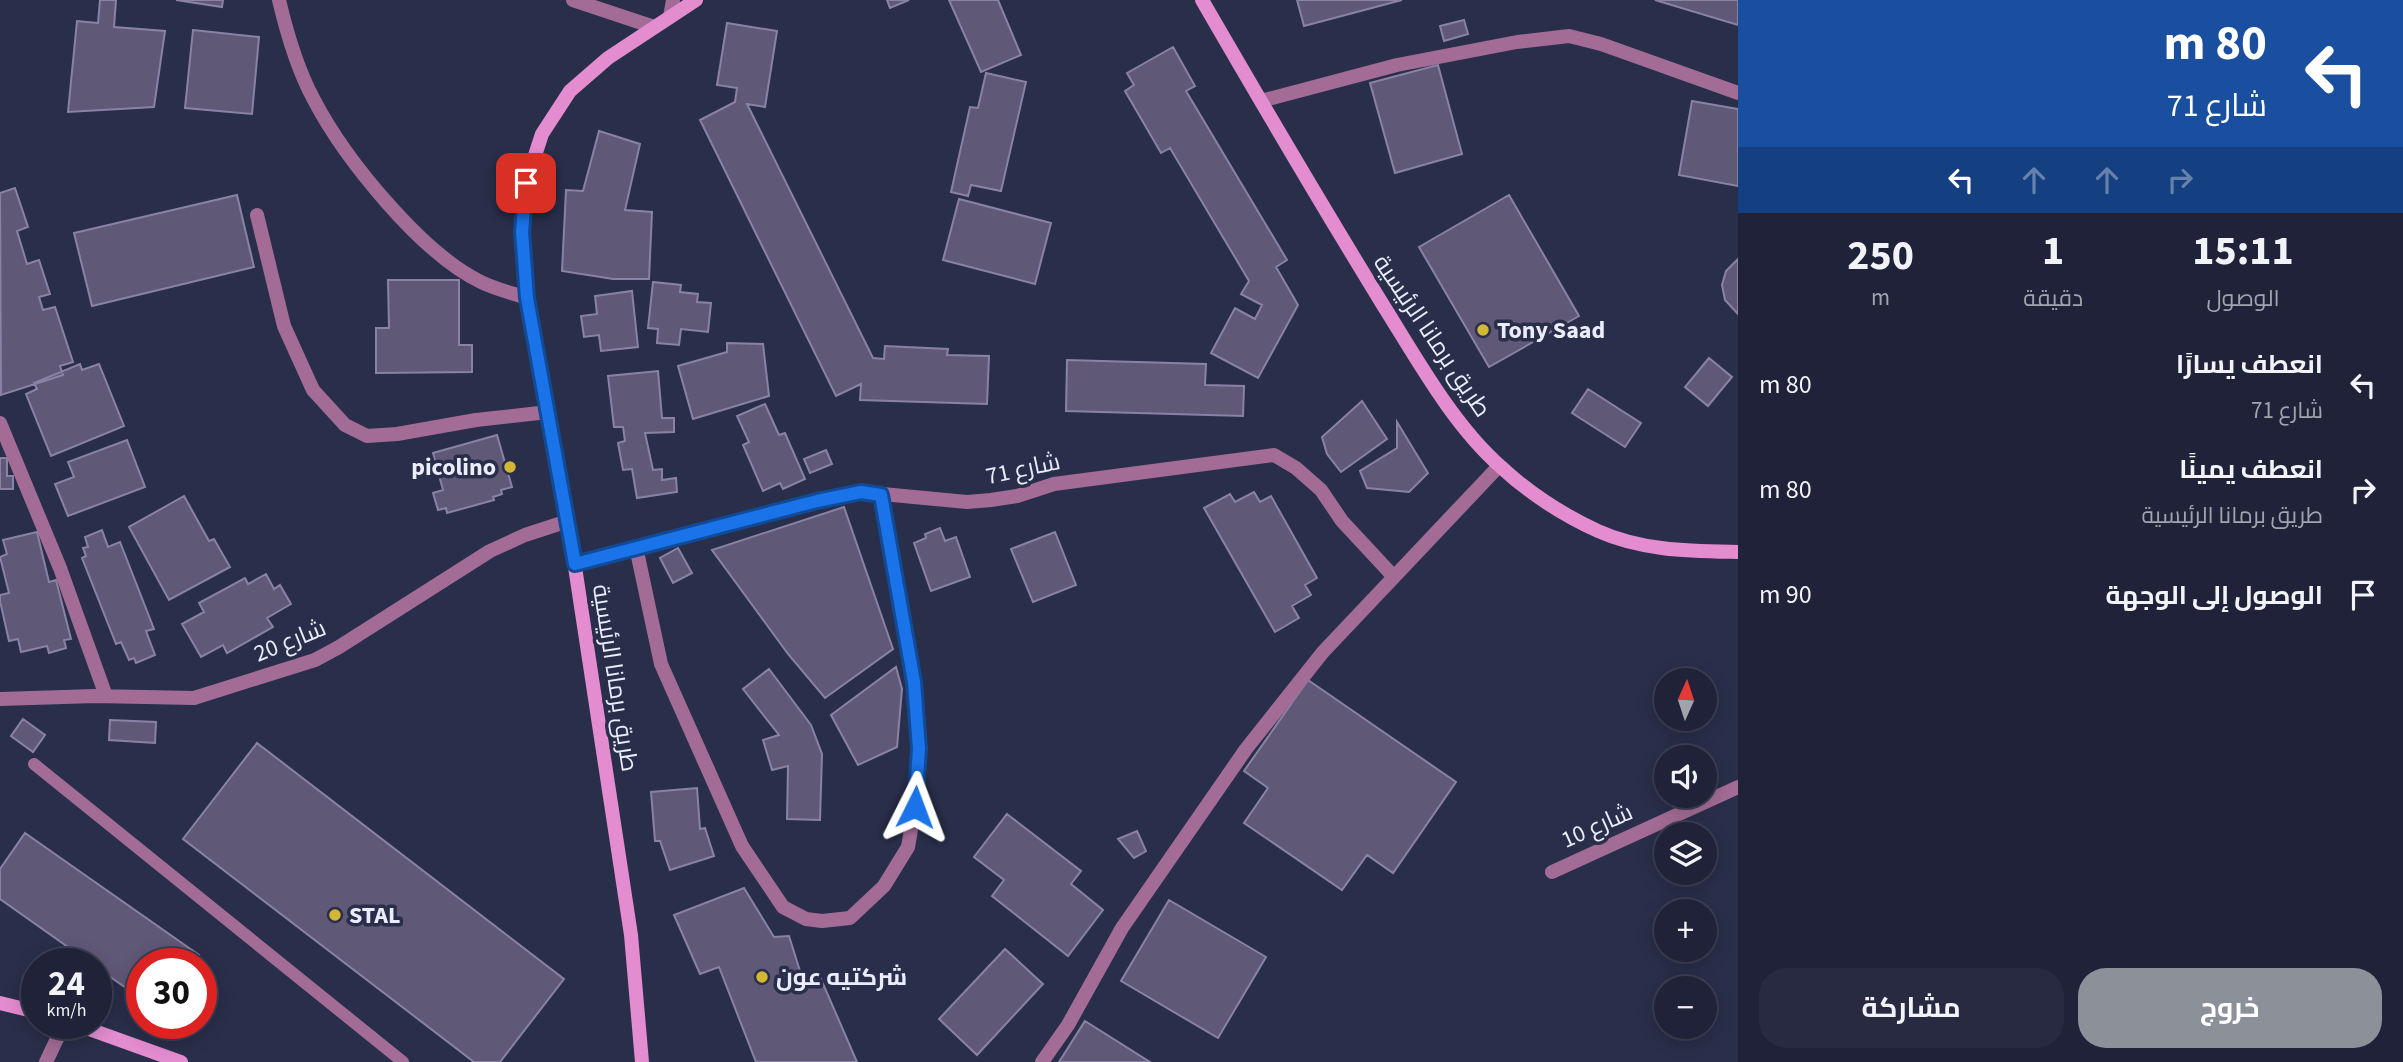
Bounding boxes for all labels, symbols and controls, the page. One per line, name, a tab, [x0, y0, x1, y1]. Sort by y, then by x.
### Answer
text: 80 m	[2163, 9, 2267, 79]
icon: left	[2291, 28, 2382, 119]
text: شارع 71	[2167, 83, 2267, 129]
pin	[496, 153, 556, 213]
icon: left	[1942, 161, 1980, 199]
icon: ahead	[2015, 161, 2053, 199]
icon: ahead	[2088, 161, 2126, 199]
icon: right	[2161, 161, 2199, 199]
icon: arrive	[507, 164, 545, 202]
text: 1	[2042, 221, 2064, 281]
text: 15:11	[2192, 221, 2294, 281]
text: 250	[1847, 226, 1914, 286]
street label: طريق برمانا الرئيسية	[1365, 248, 1499, 424]
text: m	[1871, 281, 1890, 314]
text: دقيقة	[2023, 282, 2083, 315]
text: الوصول	[2206, 282, 2280, 315]
place label: Tony Saad	[1497, 313, 1605, 348]
marker: Tony Saad	[1475, 322, 1491, 338]
text: انعطف يسارًا	[2176, 346, 2323, 383]
text: 80 m	[1759, 366, 1812, 403]
icon: left	[2344, 366, 2382, 404]
text: شارع 71	[2251, 394, 2323, 427]
street label: شارع 71	[983, 444, 1063, 494]
place label: picolino	[411, 450, 496, 485]
text: انعطف يمينًا	[2179, 451, 2323, 488]
marker: picolino	[502, 459, 518, 475]
text: 80 m	[1759, 471, 1812, 508]
icon: right	[2344, 471, 2382, 509]
text: طريق برمانا الرئيسية	[2142, 499, 2323, 532]
text: 90 m	[1759, 576, 1812, 613]
icon: arrive	[2344, 576, 2382, 614]
text: الوصول إلى الوجهة	[2105, 577, 2323, 614]
street label: طريق برمانا الرئيسية	[583, 582, 647, 774]
street label: شارع 20	[249, 611, 331, 671]
north arrow	[1654, 668, 1717, 732]
map controls	[1654, 668, 1717, 1039]
button: sound	[1654, 745, 1717, 808]
position arrow	[878, 770, 952, 844]
street label: شارع 10	[1556, 795, 1638, 857]
button: layers	[1654, 822, 1717, 885]
place label: STAL	[349, 898, 400, 933]
button: +	[1654, 899, 1717, 962]
marker: STAL	[327, 907, 343, 923]
speed limit sign: 30	[126, 948, 217, 1039]
text: 24	[48, 959, 85, 1009]
place label: شركتيه عون	[776, 960, 907, 995]
button: مشاركة	[1759, 968, 2064, 1048]
button: خروج	[2078, 968, 2382, 1048]
marker: شركتيه عون	[754, 969, 770, 985]
button: −	[1654, 976, 1717, 1039]
text: km/h	[47, 998, 86, 1023]

